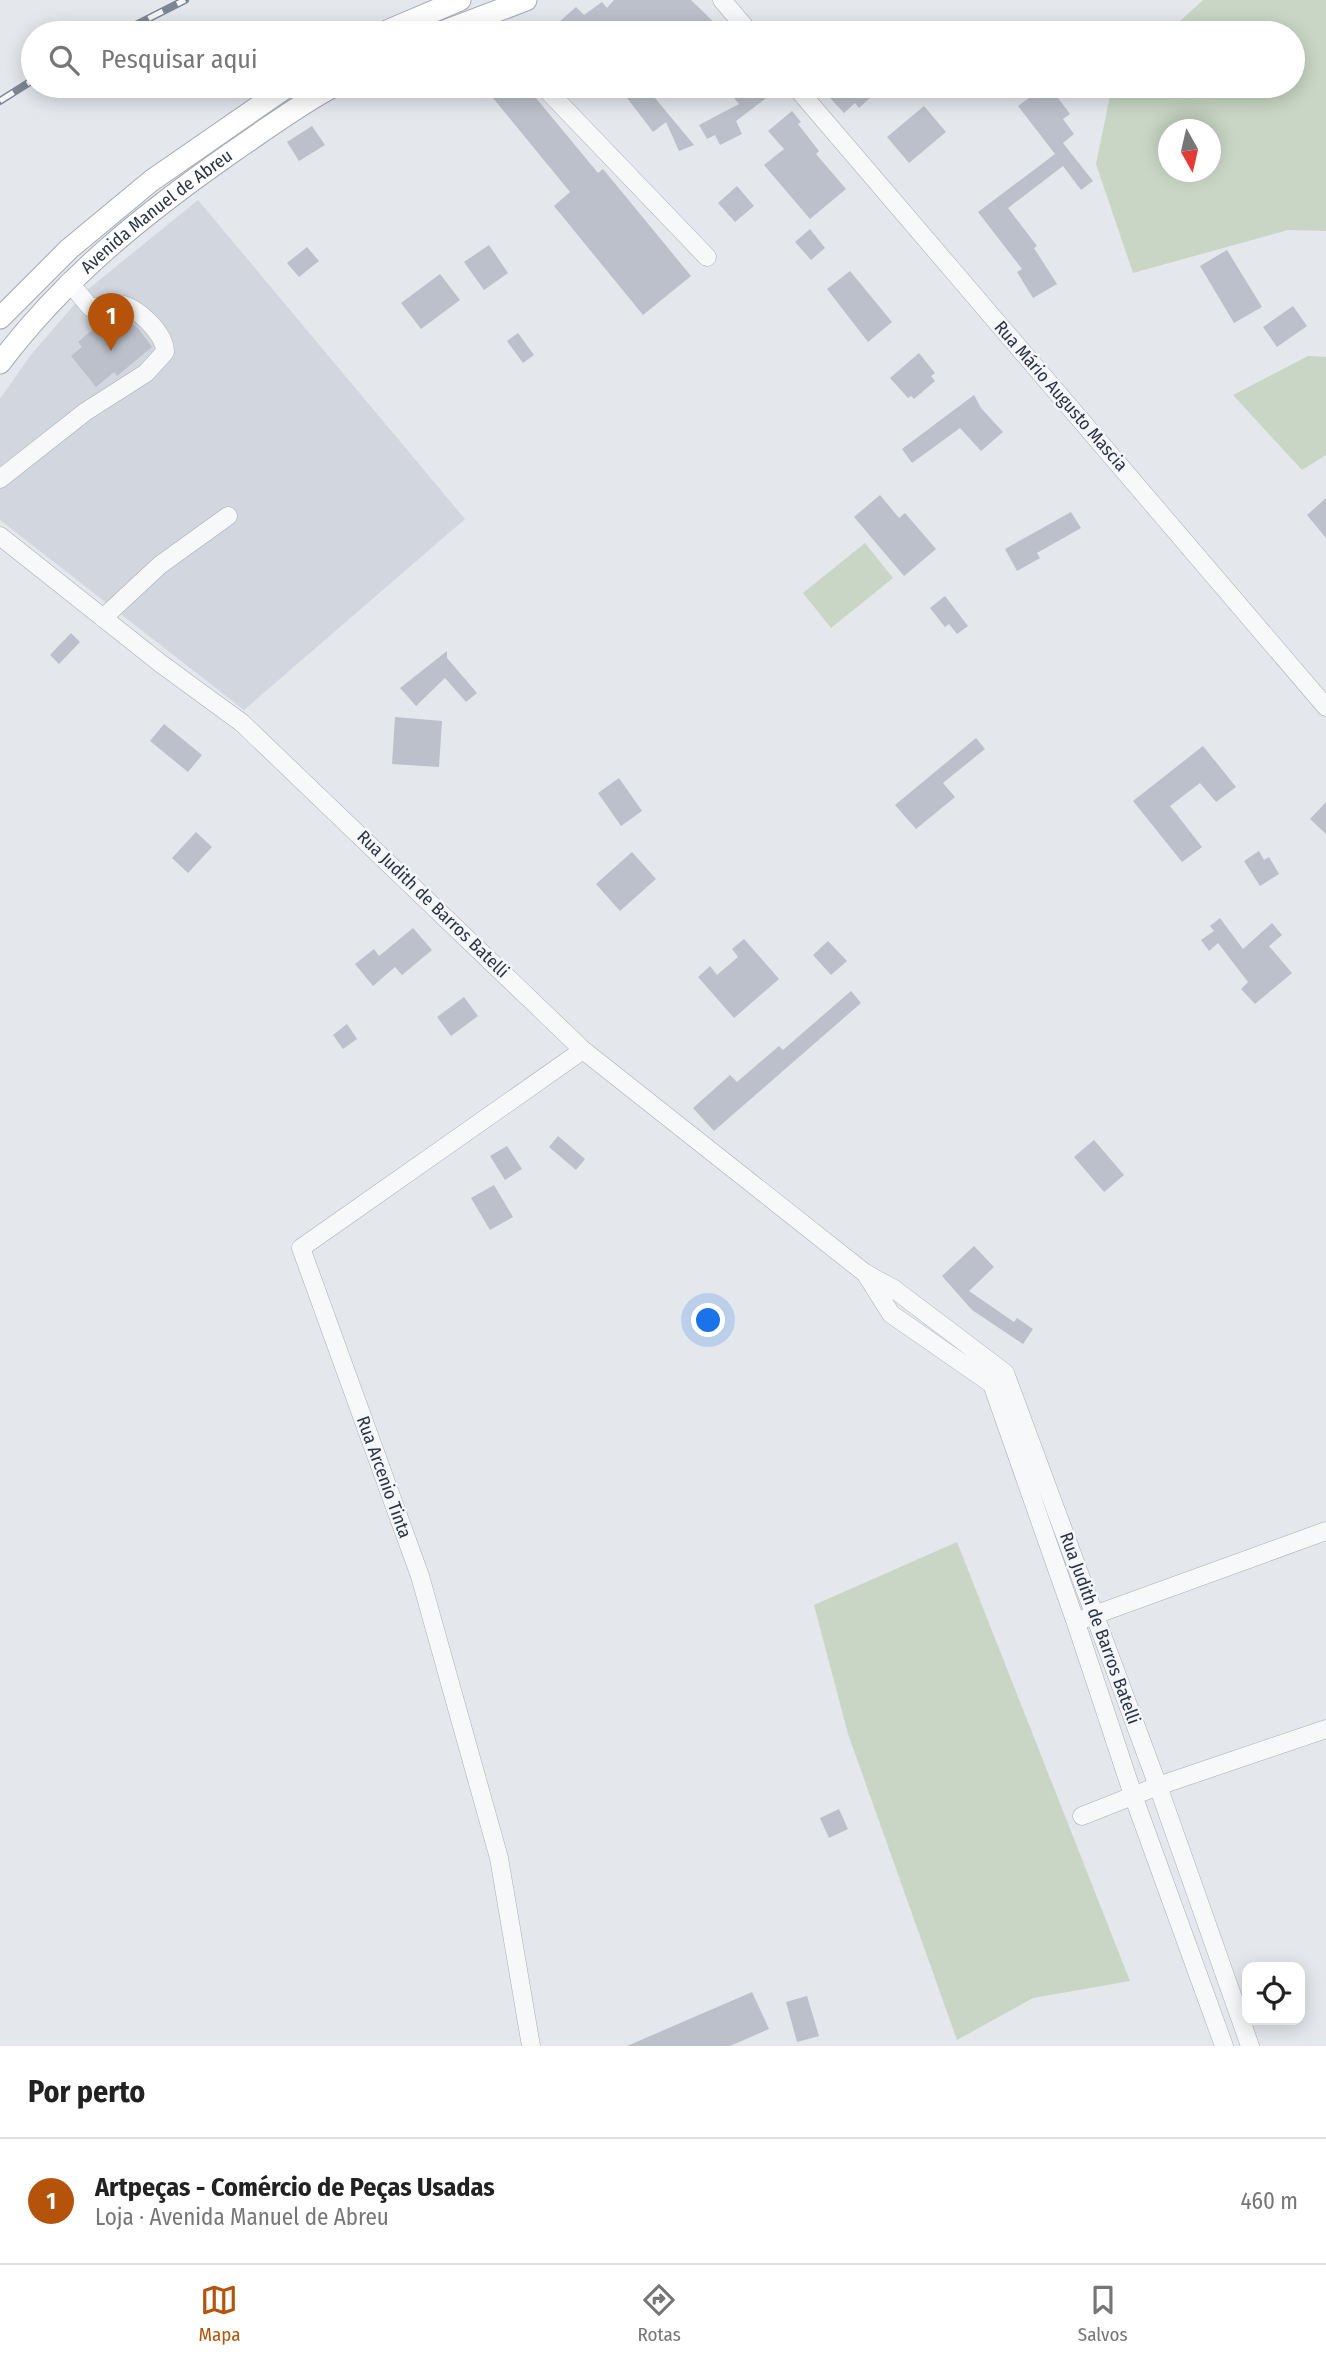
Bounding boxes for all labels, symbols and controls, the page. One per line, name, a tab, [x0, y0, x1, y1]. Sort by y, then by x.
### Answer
search box	[21, 21, 1305, 98]
icon: search	[45, 41, 83, 79]
text: Pesquisar aqui	[101, 44, 258, 75]
north arrow	[1158, 119, 1221, 182]
street label: Avenida Manuel de Abreu	[76, 144, 237, 278]
pin: 1	[88, 293, 134, 351]
street label: Rua Mário Augusto Mascia	[990, 316, 1132, 476]
street label: Rua Judith de Barros Batelli	[353, 826, 513, 982]
your location	[691, 1303, 725, 1337]
street label: Rua Arcenio Tinta	[352, 1413, 416, 1541]
street label: Rua Judith de Barros Batelli	[1055, 1529, 1145, 1727]
map controls	[1242, 1962, 1305, 2025]
button: locate	[1242, 1962, 1305, 2025]
text: Por perto	[28, 2074, 145, 2110]
text: Artpeças - Comércio de Peças Usadas	[95, 2172, 495, 2203]
text: 1	[46, 2187, 56, 2215]
text: 460 m	[1240, 2187, 1298, 2215]
text: Loja · Avenida Manuel de Abreu	[95, 2203, 389, 2231]
tab: Mapa	[198, 2281, 241, 2346]
tab: Rotas	[637, 2281, 681, 2346]
tab: Salvos	[1078, 2281, 1128, 2346]

